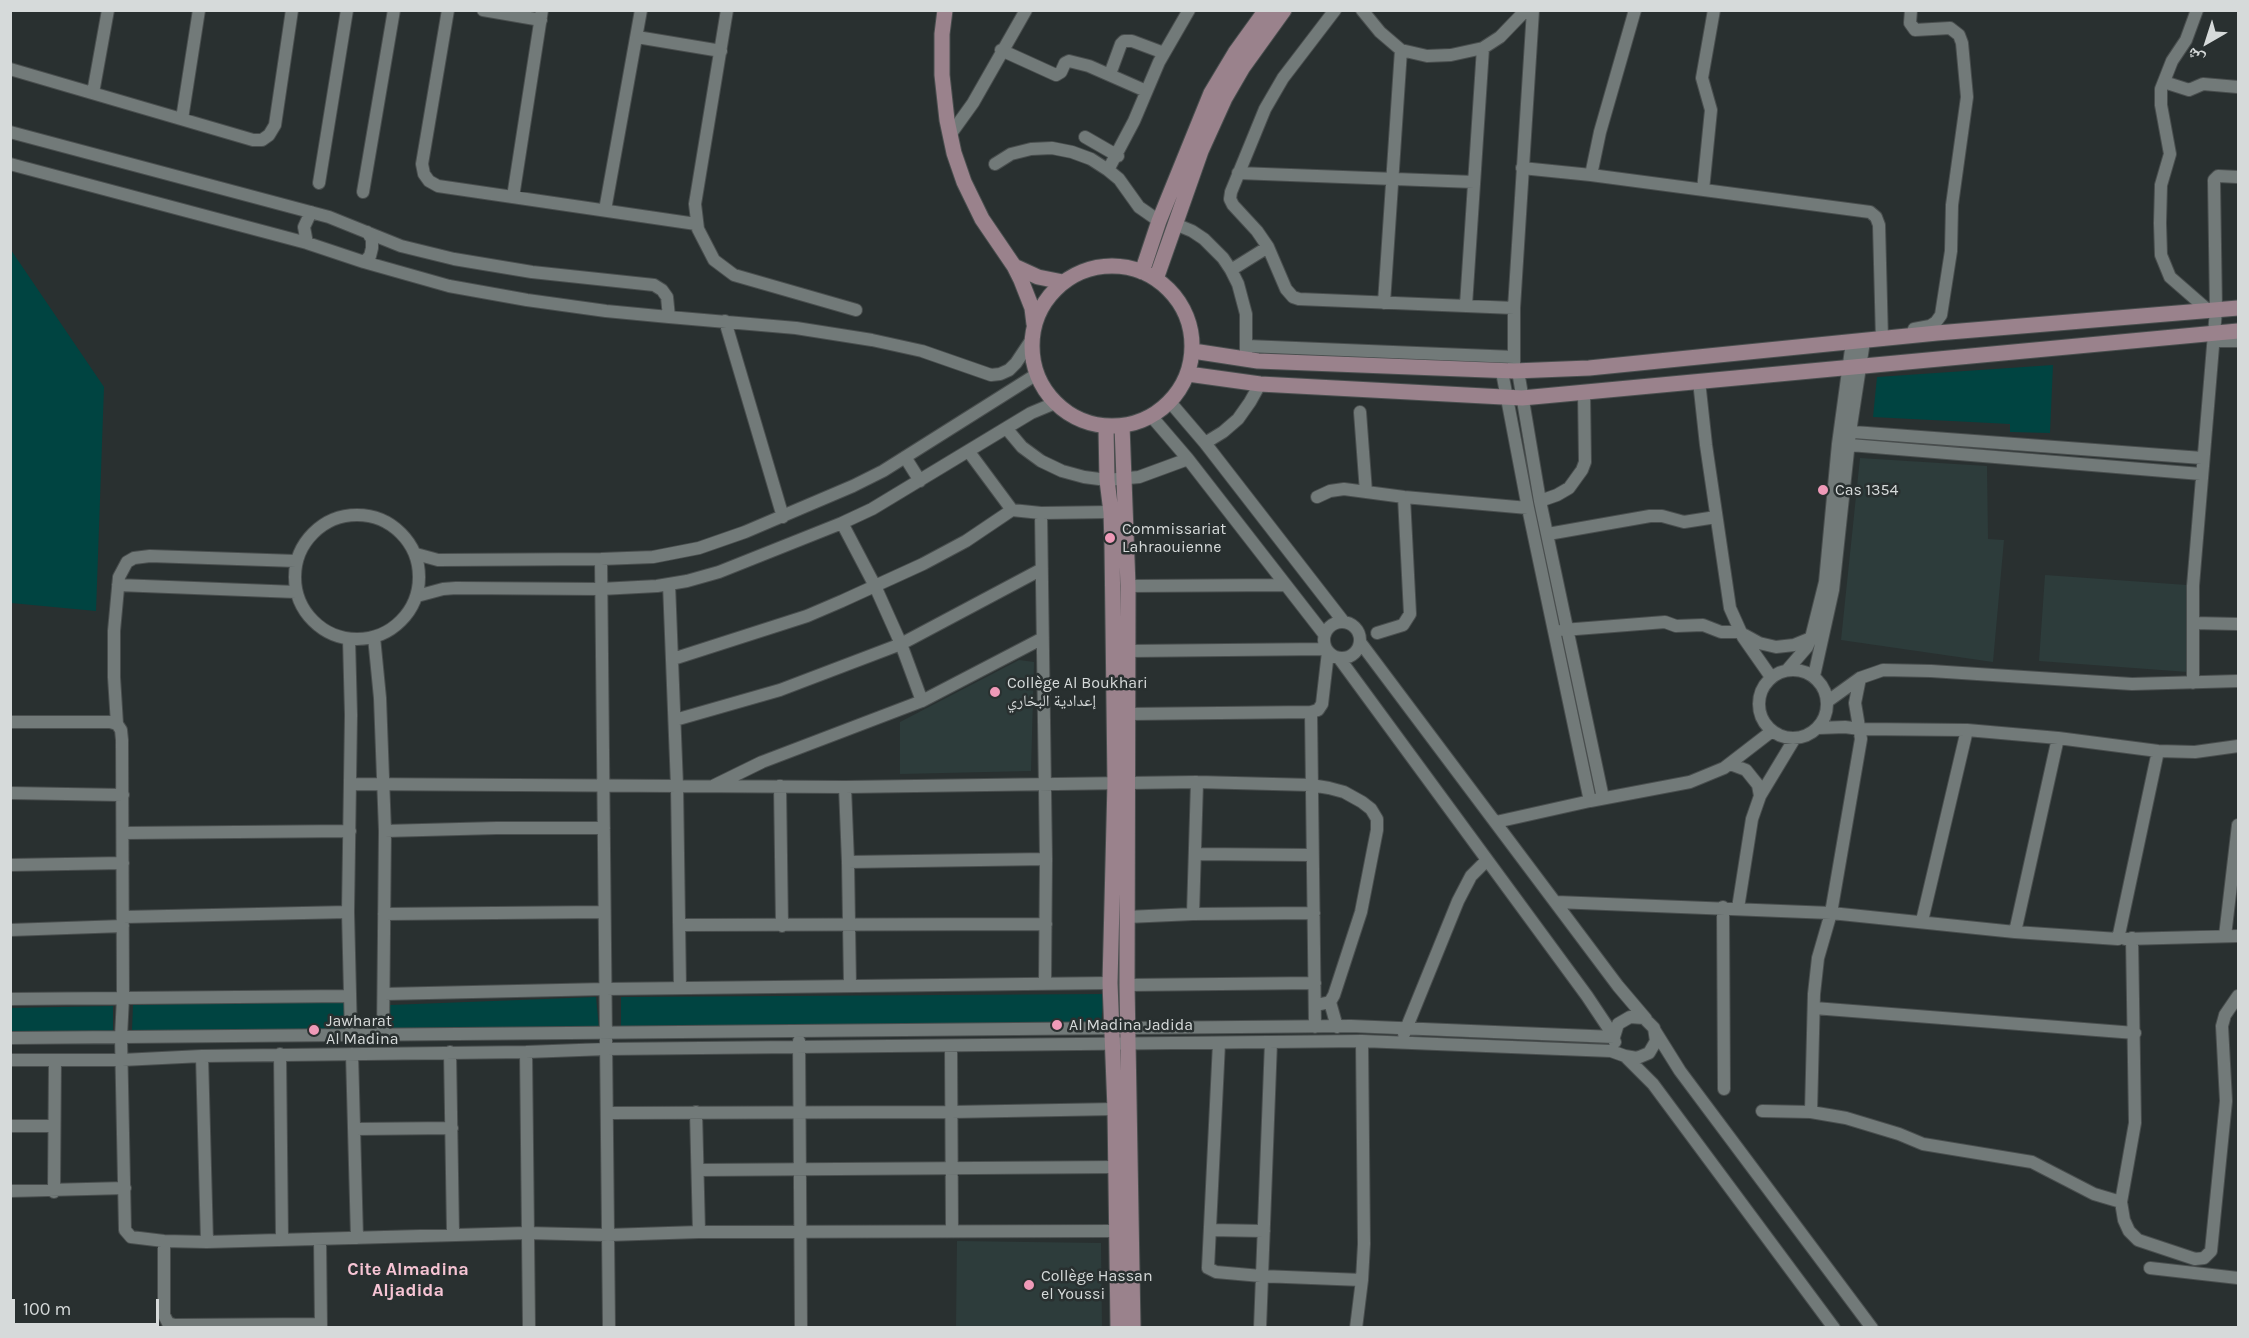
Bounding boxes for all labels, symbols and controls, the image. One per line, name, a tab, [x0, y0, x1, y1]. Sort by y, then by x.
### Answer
north arrow	[2177, 12, 2237, 72]
text: ش	[2183, 44, 2208, 69]
place label: Cas 1354	[1835, 480, 1899, 500]
marker: Cas 1354	[1816, 483, 1830, 497]
place label: Commissariat Lahraouienne	[1122, 519, 1226, 557]
marker: Commissariat Lahraouienne	[1103, 531, 1117, 545]
place label: Collège Al Boukhari إعدادية البخاري	[1007, 673, 1148, 711]
marker: Collège Al Boukhari إعدادية البخاري	[988, 685, 1002, 699]
place label: Jawharat Al Madina	[326, 1011, 399, 1049]
place label: Al Madina Jadida	[1069, 1015, 1193, 1035]
marker: Al Madina Jadida	[1050, 1018, 1064, 1032]
marker: Jawharat Al Madina	[307, 1023, 321, 1037]
district label: Cite Almadina Aljadida	[347, 1259, 469, 1302]
place label: Collège Hassan el Youssi	[1041, 1266, 1153, 1304]
marker: Collège Hassan el Youssi	[1022, 1278, 1036, 1292]
scale bar	[15, 1287, 162, 1325]
text: 100 m	[23, 1298, 71, 1320]

